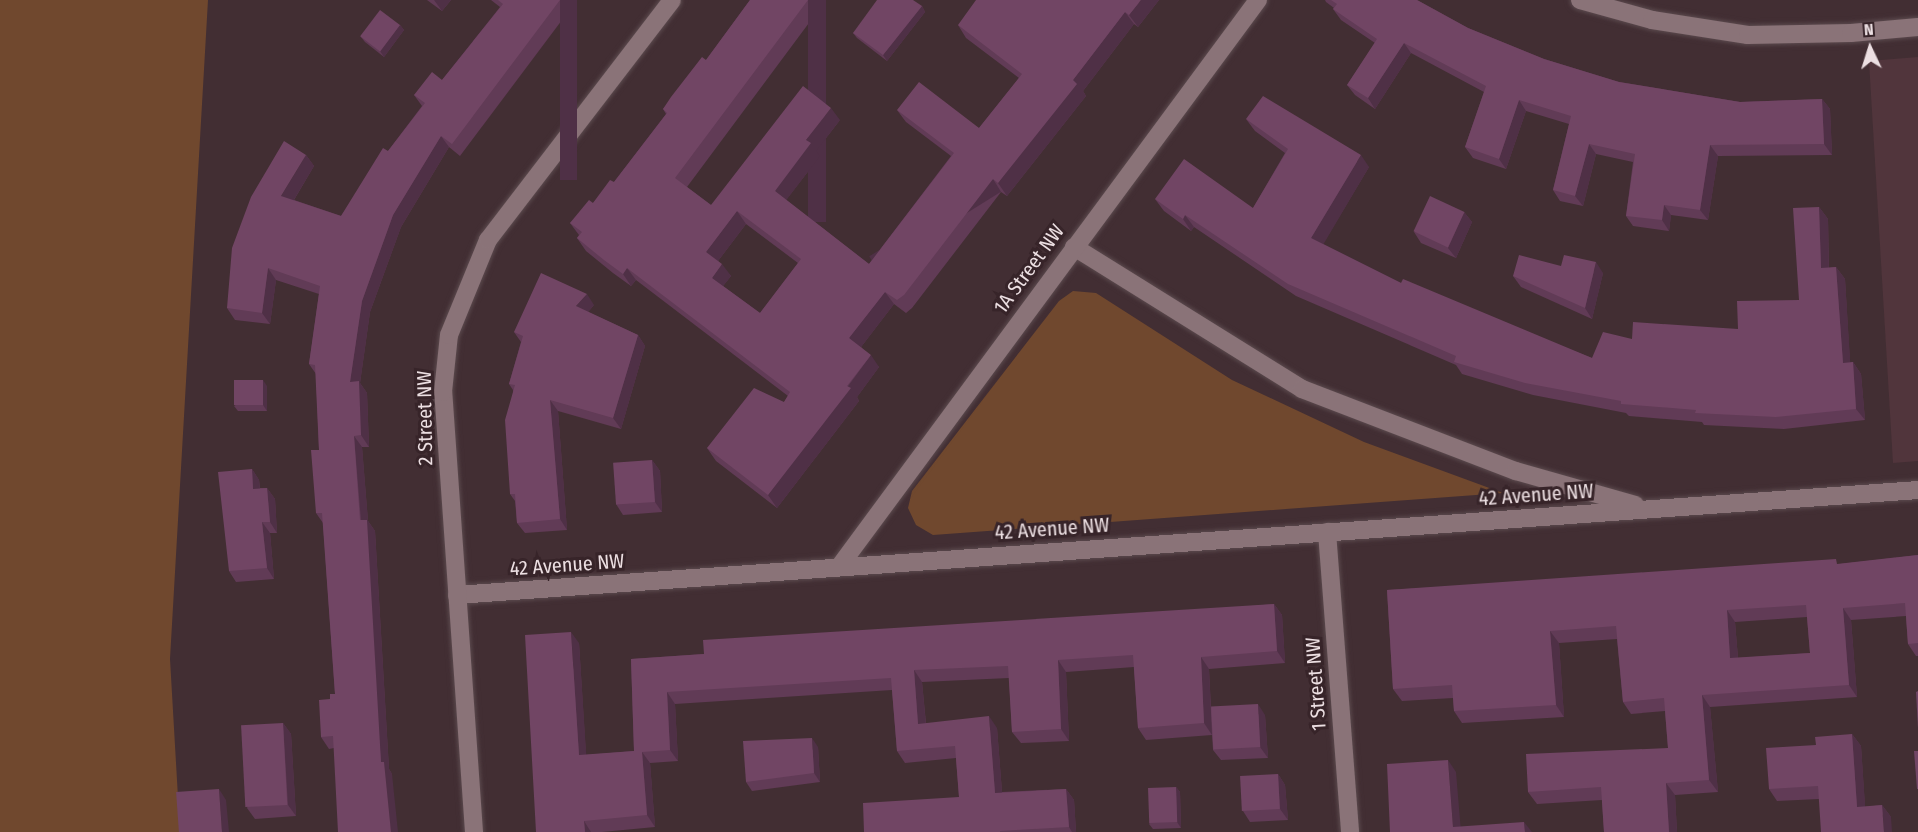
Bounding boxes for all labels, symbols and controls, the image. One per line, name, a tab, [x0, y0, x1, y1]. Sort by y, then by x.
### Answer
north arrow	[1840, 18, 1900, 78]
text: N	[1863, 20, 1874, 39]
street label: 1A Street NW	[989, 220, 1069, 318]
street label: 2 Street NW	[412, 371, 438, 465]
street label: 42 Avenue NW	[1478, 479, 1594, 511]
street label: 42 Avenue NW	[994, 513, 1110, 545]
street label: 42 Avenue NW	[509, 549, 625, 581]
street label: 1 Street NW	[1301, 637, 1331, 731]

